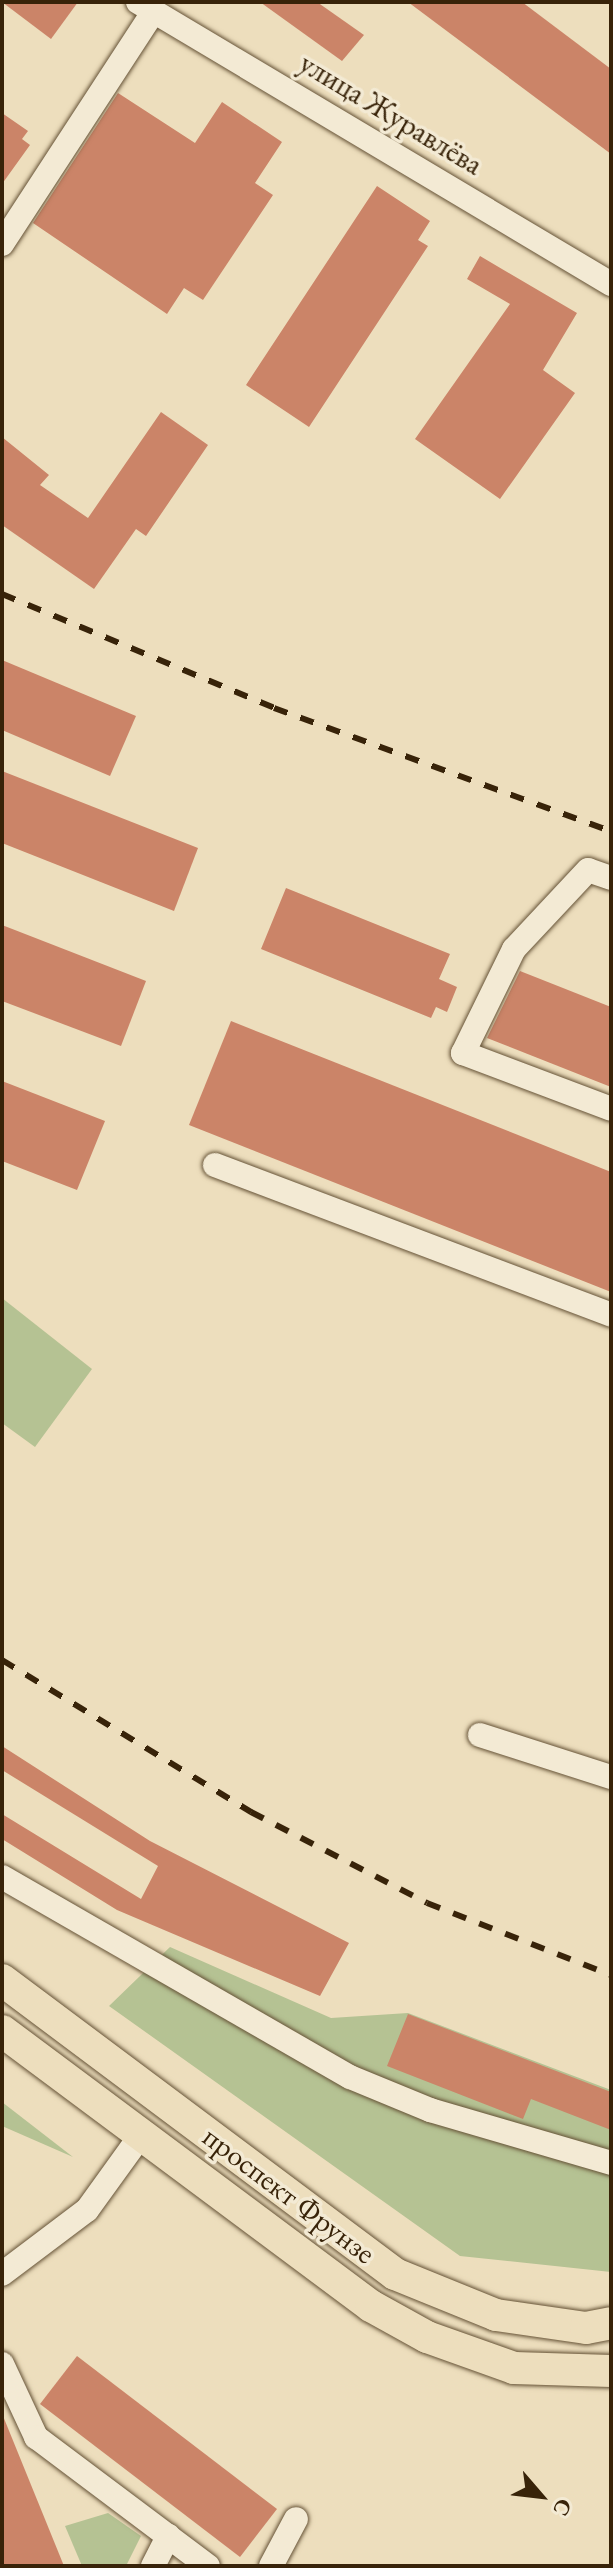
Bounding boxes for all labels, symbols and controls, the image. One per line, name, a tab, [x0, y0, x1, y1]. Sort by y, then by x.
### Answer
street label: улица Журавлёва	[293, 45, 489, 183]
street label: проспект Фрунзе	[196, 2119, 382, 2271]
north arrow	[501, 2456, 581, 2536]
text: С	[546, 2494, 579, 2521]

